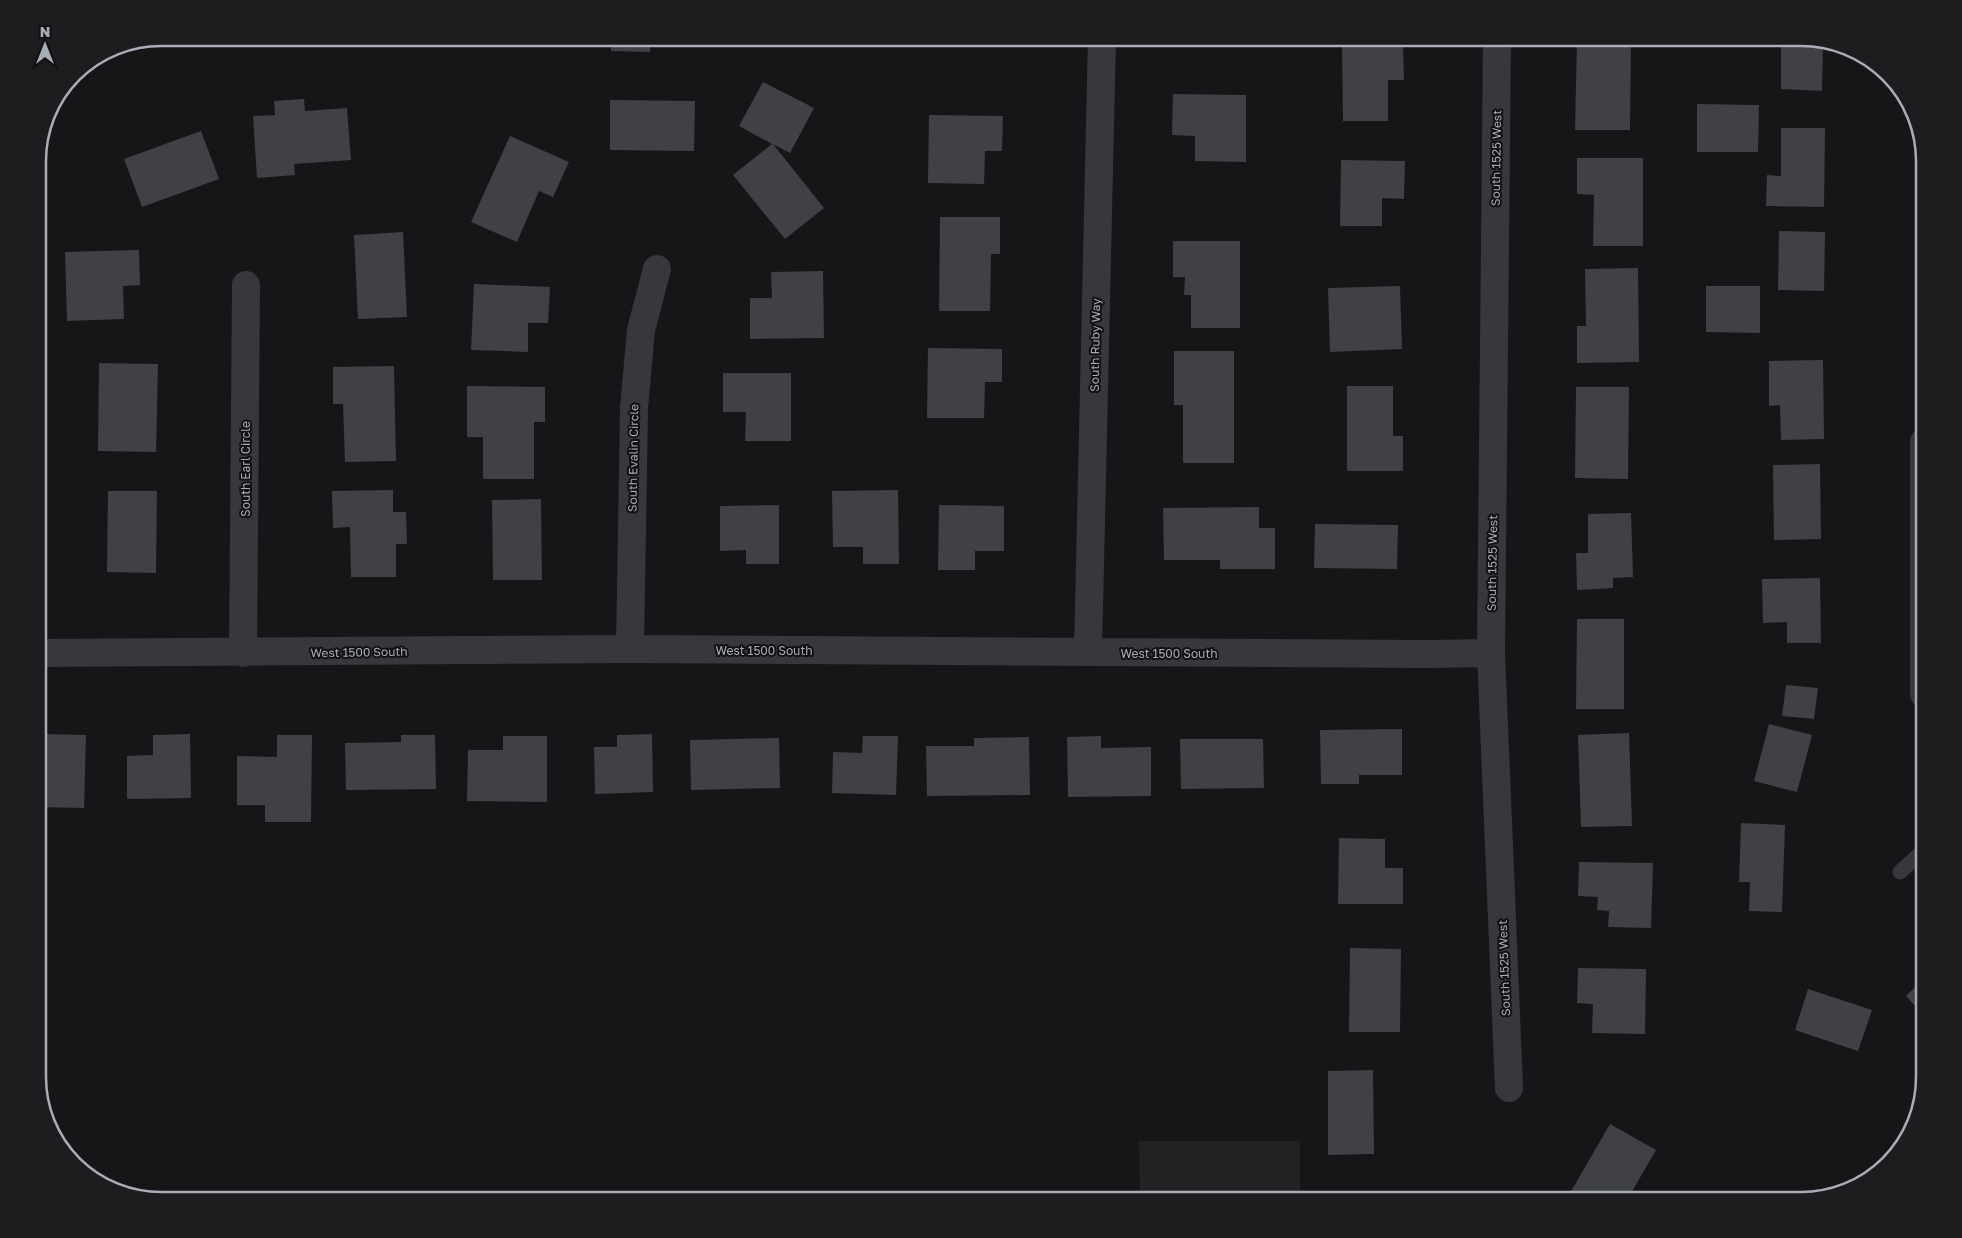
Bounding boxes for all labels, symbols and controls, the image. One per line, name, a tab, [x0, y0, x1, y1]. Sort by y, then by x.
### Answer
north arrow	[20, 20, 70, 70]
text: N	[40, 23, 50, 40]
street label: South 1525 West	[1488, 110, 1504, 206]
street label: South Ruby Way	[1087, 298, 1103, 392]
street label: South Evalin Circle	[625, 404, 641, 512]
street label: South Earl Circle	[238, 421, 253, 517]
street label: South 1525 West	[1484, 515, 1500, 611]
street label: West 1500 South	[715, 643, 813, 658]
street label: West 1500 South	[310, 644, 408, 660]
street label: West 1500 South	[1120, 646, 1218, 661]
street label: South 1525 West	[1495, 919, 1513, 1016]

